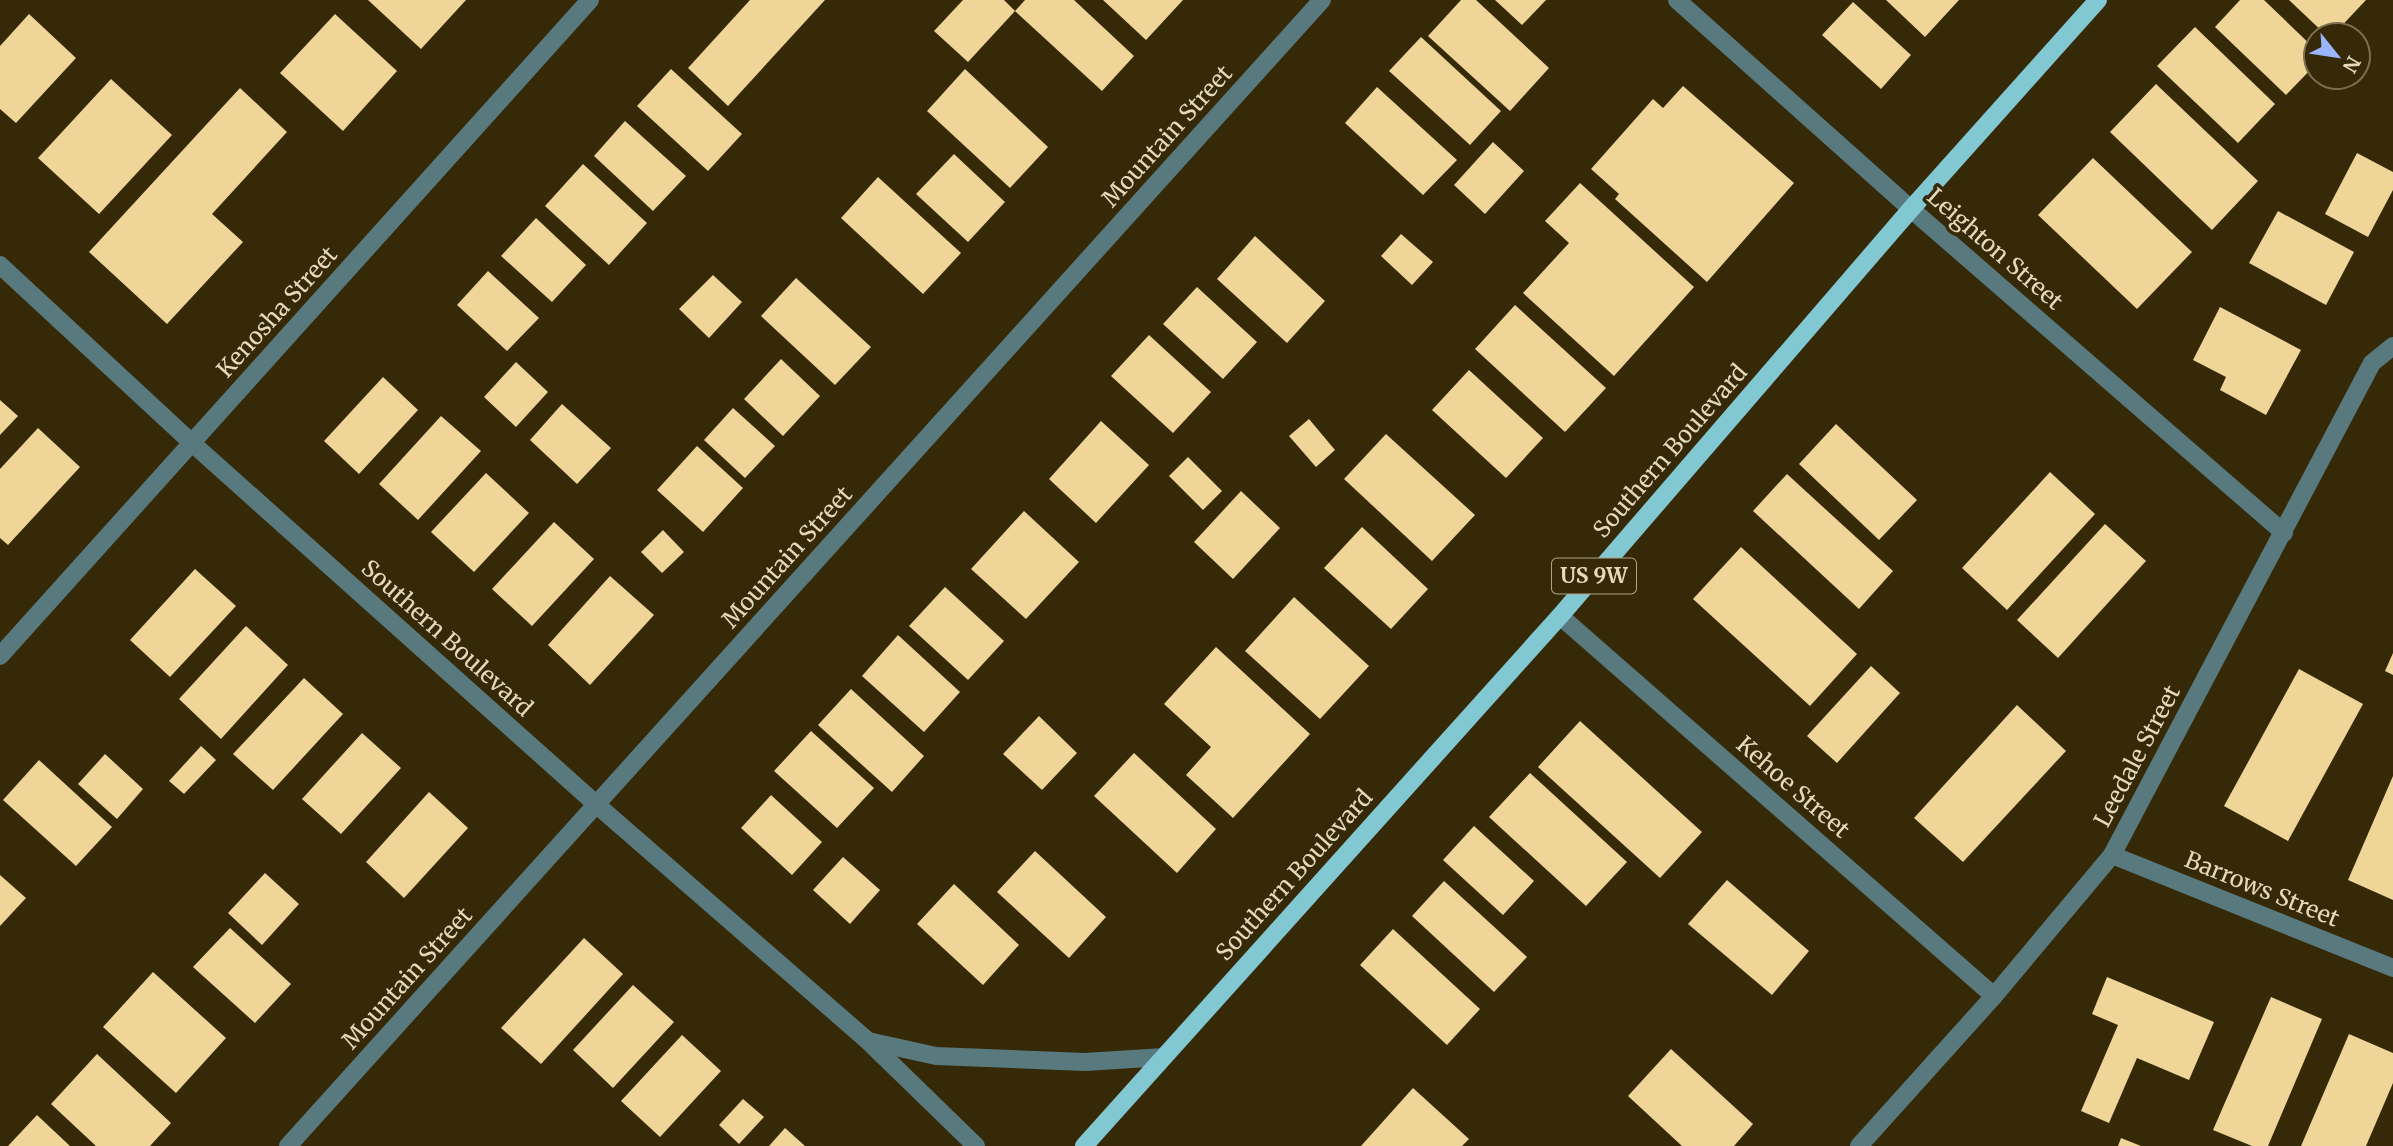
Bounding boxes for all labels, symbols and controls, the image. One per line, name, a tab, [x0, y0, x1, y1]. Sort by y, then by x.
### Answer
north arrow	[2302, 21, 2372, 91]
text: N	[2338, 52, 2366, 77]
street label: Mountain Street	[1095, 59, 1238, 212]
street label: Leighton Street	[1921, 182, 2069, 316]
street label: Kenosha Street	[210, 240, 343, 383]
street label: Southern Boulevard	[1586, 358, 1753, 543]
street label: Mountain Street	[715, 480, 858, 633]
street label: Southern Boulevard	[356, 553, 539, 722]
road number: US 9W	[1552, 558, 1636, 594]
street label: Leedale Street	[2087, 680, 2186, 832]
street label: Kehoe Street	[1731, 730, 1856, 844]
street label: Southern Boulevard	[1209, 783, 1378, 966]
street label: Barrows Street	[2181, 844, 2344, 933]
street label: Mountain Street	[335, 901, 478, 1054]

